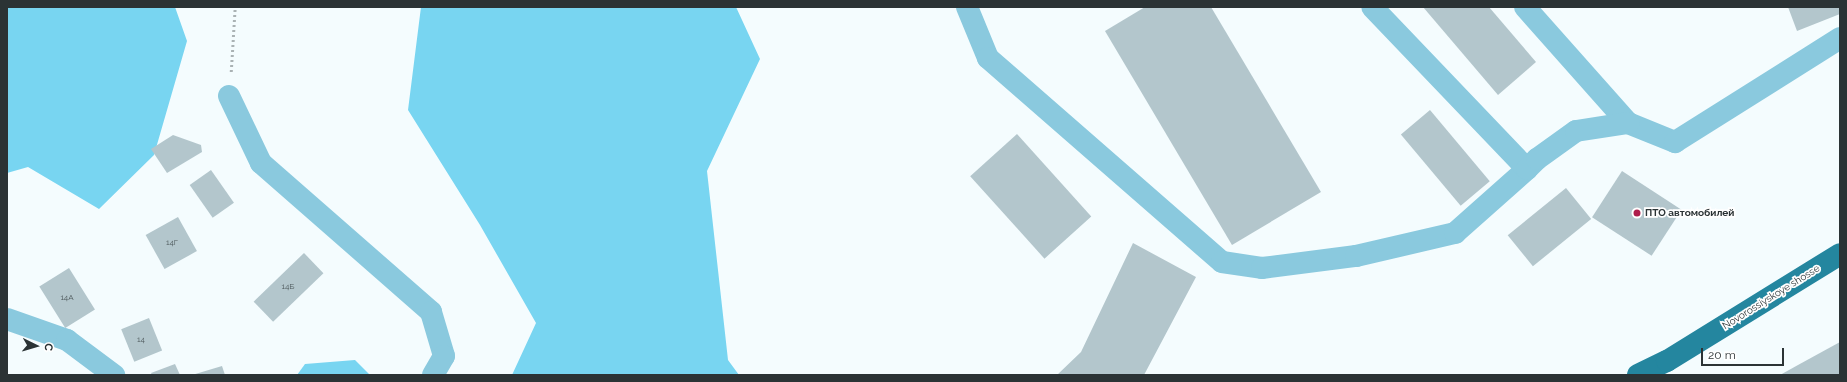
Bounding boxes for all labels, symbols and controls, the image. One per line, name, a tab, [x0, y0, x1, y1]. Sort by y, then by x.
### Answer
place label: ПТО автомобилей	[1645, 207, 1734, 219]
marker: ПТО автомобилей	[1632, 208, 1642, 218]
house number: 14Г	[166, 238, 178, 248]
street label: Novorossiyskoye shosse	[1720, 262, 1822, 332]
house number: 14Б	[281, 282, 295, 292]
house number: 14А	[60, 293, 74, 303]
north arrow	[16, 326, 56, 366]
house number: 14	[137, 335, 145, 345]
scale bar	[1703, 340, 1786, 366]
text: С	[42, 343, 55, 351]
text: 20 m	[1708, 348, 1736, 362]

